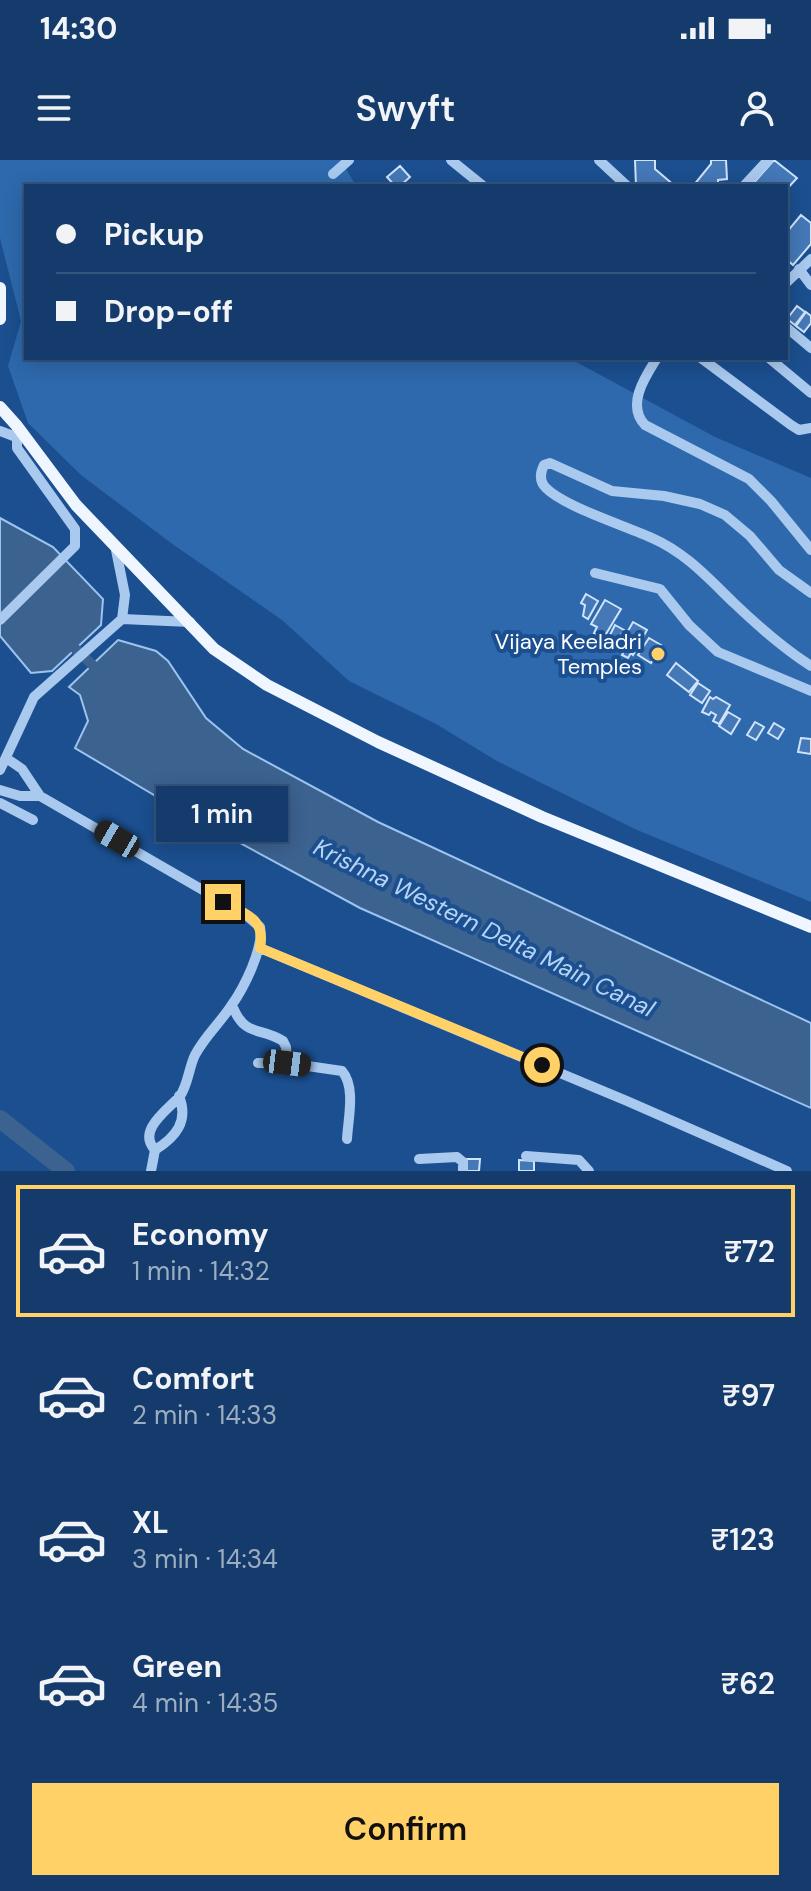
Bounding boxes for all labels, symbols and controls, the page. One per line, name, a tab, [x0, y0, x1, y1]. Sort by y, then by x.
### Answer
text: 14:30	[40, 9, 117, 48]
text: Swyft	[356, 85, 455, 132]
icon: menu	[32, 86, 76, 130]
icon: person	[735, 86, 779, 130]
text: Pickup	[104, 215, 204, 254]
text: Drop-off	[104, 292, 233, 331]
place label: Vijaya Keeladri Temples	[494, 627, 642, 681]
marker: Vijaya Keeladri Temples	[649, 645, 667, 663]
callout: 1 min	[157, 786, 289, 842]
text: 1 min	[191, 797, 253, 831]
car	[90, 817, 144, 861]
water label: Krishna Western Delta Main Canal	[309, 831, 660, 1024]
route end	[205, 884, 241, 920]
route start	[524, 1047, 560, 1083]
car	[262, 1048, 312, 1078]
icon: car	[36, 1215, 108, 1287]
text: Economy	[132, 1215, 269, 1254]
text: ₹72	[723, 1232, 775, 1271]
text: 1 min · 14:32	[132, 1254, 270, 1288]
icon: car	[36, 1359, 108, 1431]
text: Comfort	[132, 1359, 255, 1398]
text: ₹97	[722, 1376, 775, 1415]
text: 2 min · 14:33	[132, 1398, 277, 1432]
icon: car	[36, 1503, 108, 1575]
text: XL	[132, 1503, 169, 1542]
text: ₹123	[711, 1520, 775, 1559]
text: 3 min · 14:34	[132, 1542, 278, 1576]
icon: car	[36, 1647, 108, 1719]
text: Green	[132, 1647, 222, 1686]
text: ₹62	[720, 1664, 775, 1703]
text: 4 min · 14:35	[132, 1686, 278, 1720]
button: Confirm	[32, 1783, 779, 1875]

